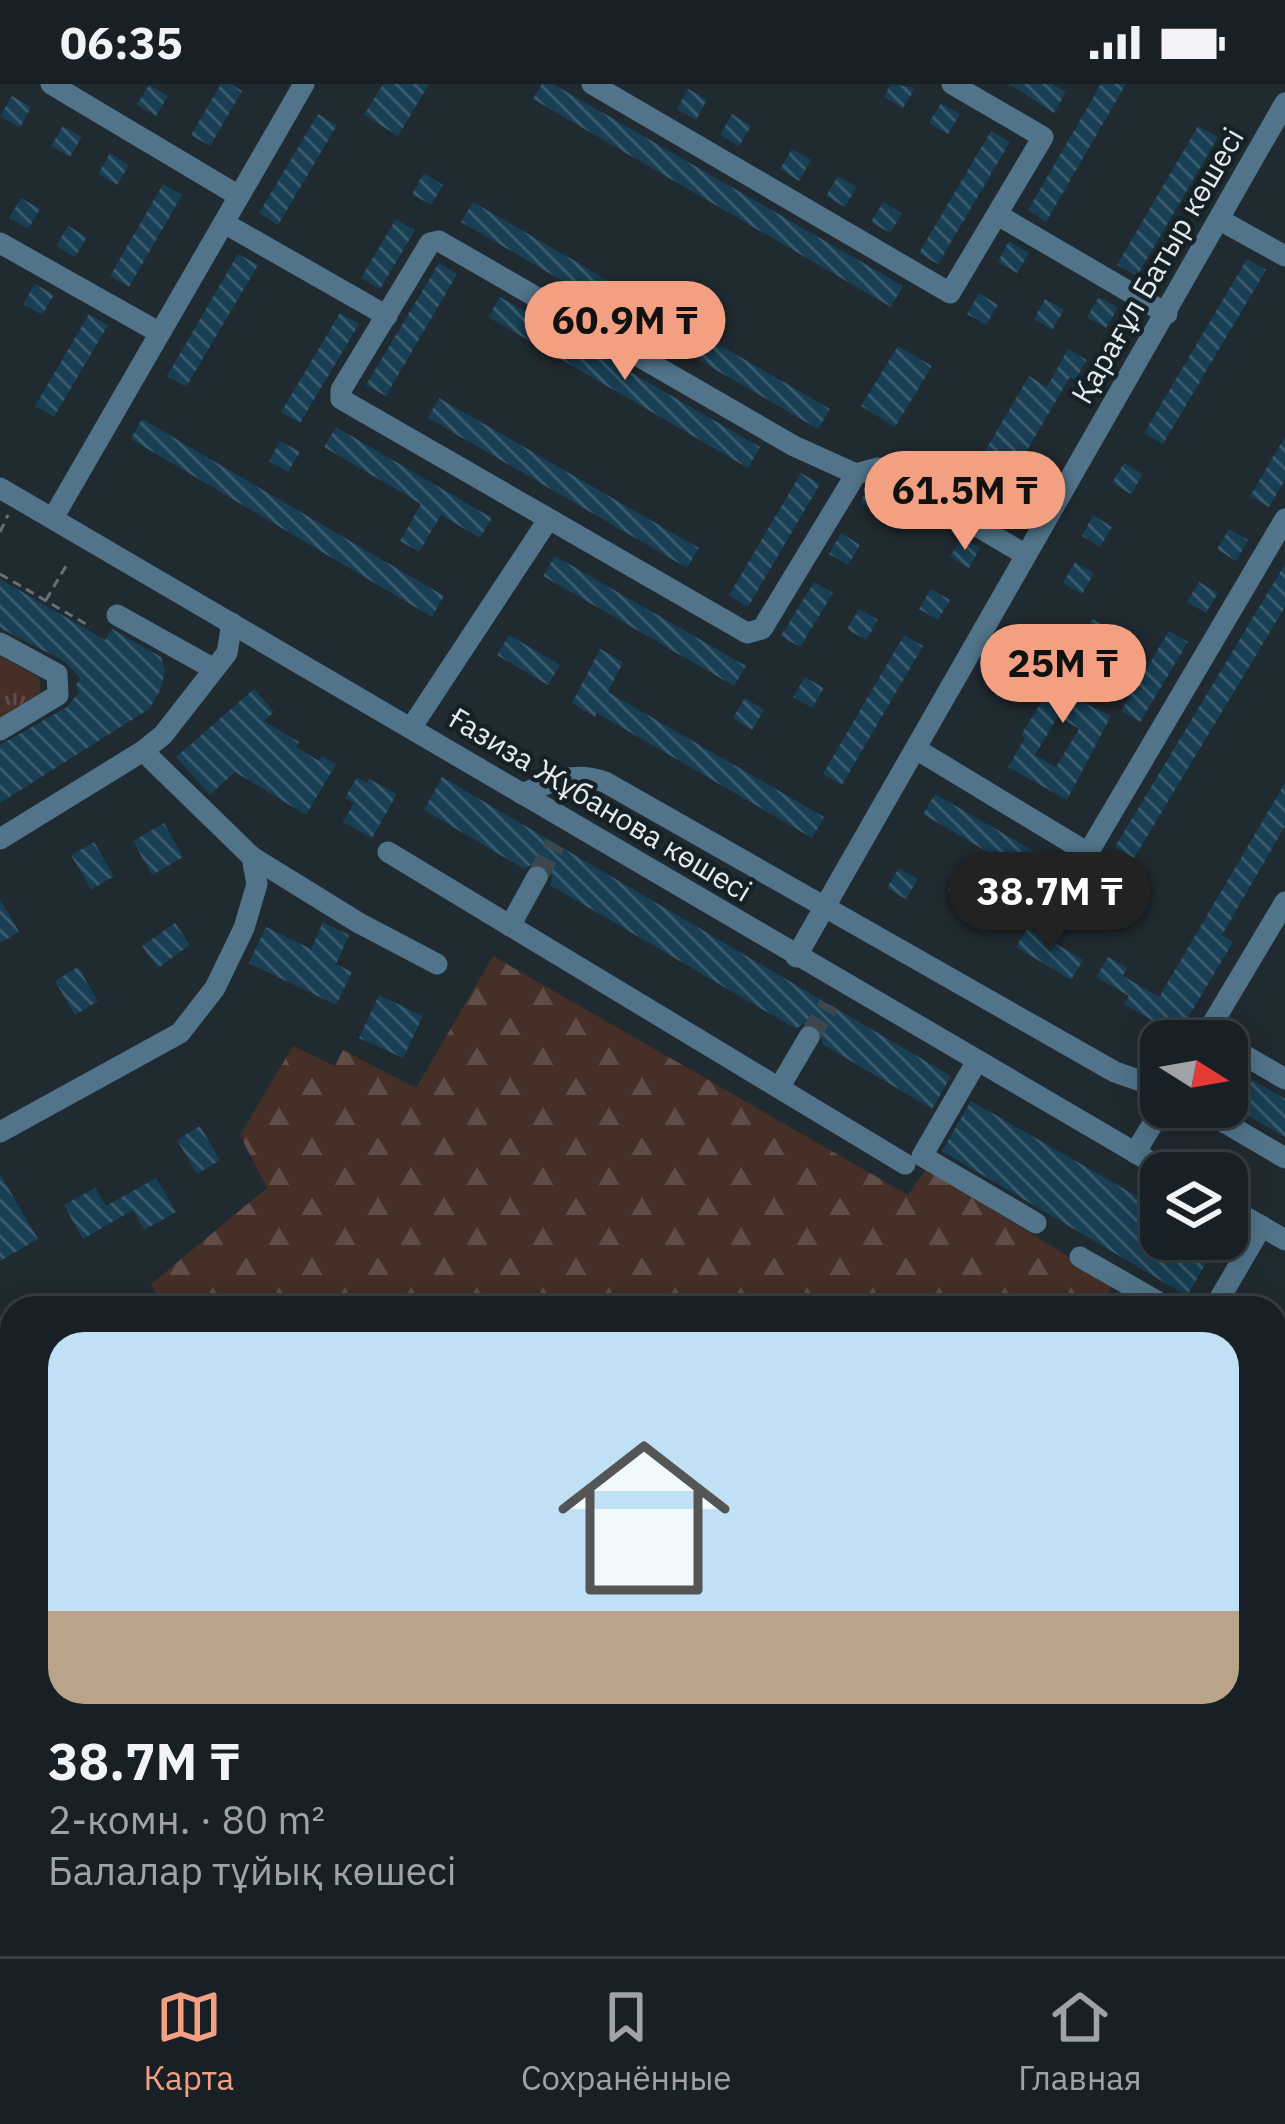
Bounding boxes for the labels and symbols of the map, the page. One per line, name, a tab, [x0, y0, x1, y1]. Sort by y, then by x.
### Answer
street label: Қарағұл Батыр көшесі	[1062, 120, 1252, 410]
pin: 60.9M ₸	[514, 281, 736, 383]
pin: 61.5M ₸	[854, 451, 1076, 553]
pin: 25M ₸	[979, 624, 1147, 726]
street label: Ғазиза Жұбанова көшесі	[442, 698, 759, 910]
pin: 38.7M ₸	[939, 852, 1161, 954]
north arrow	[1140, 1020, 1248, 1128]

